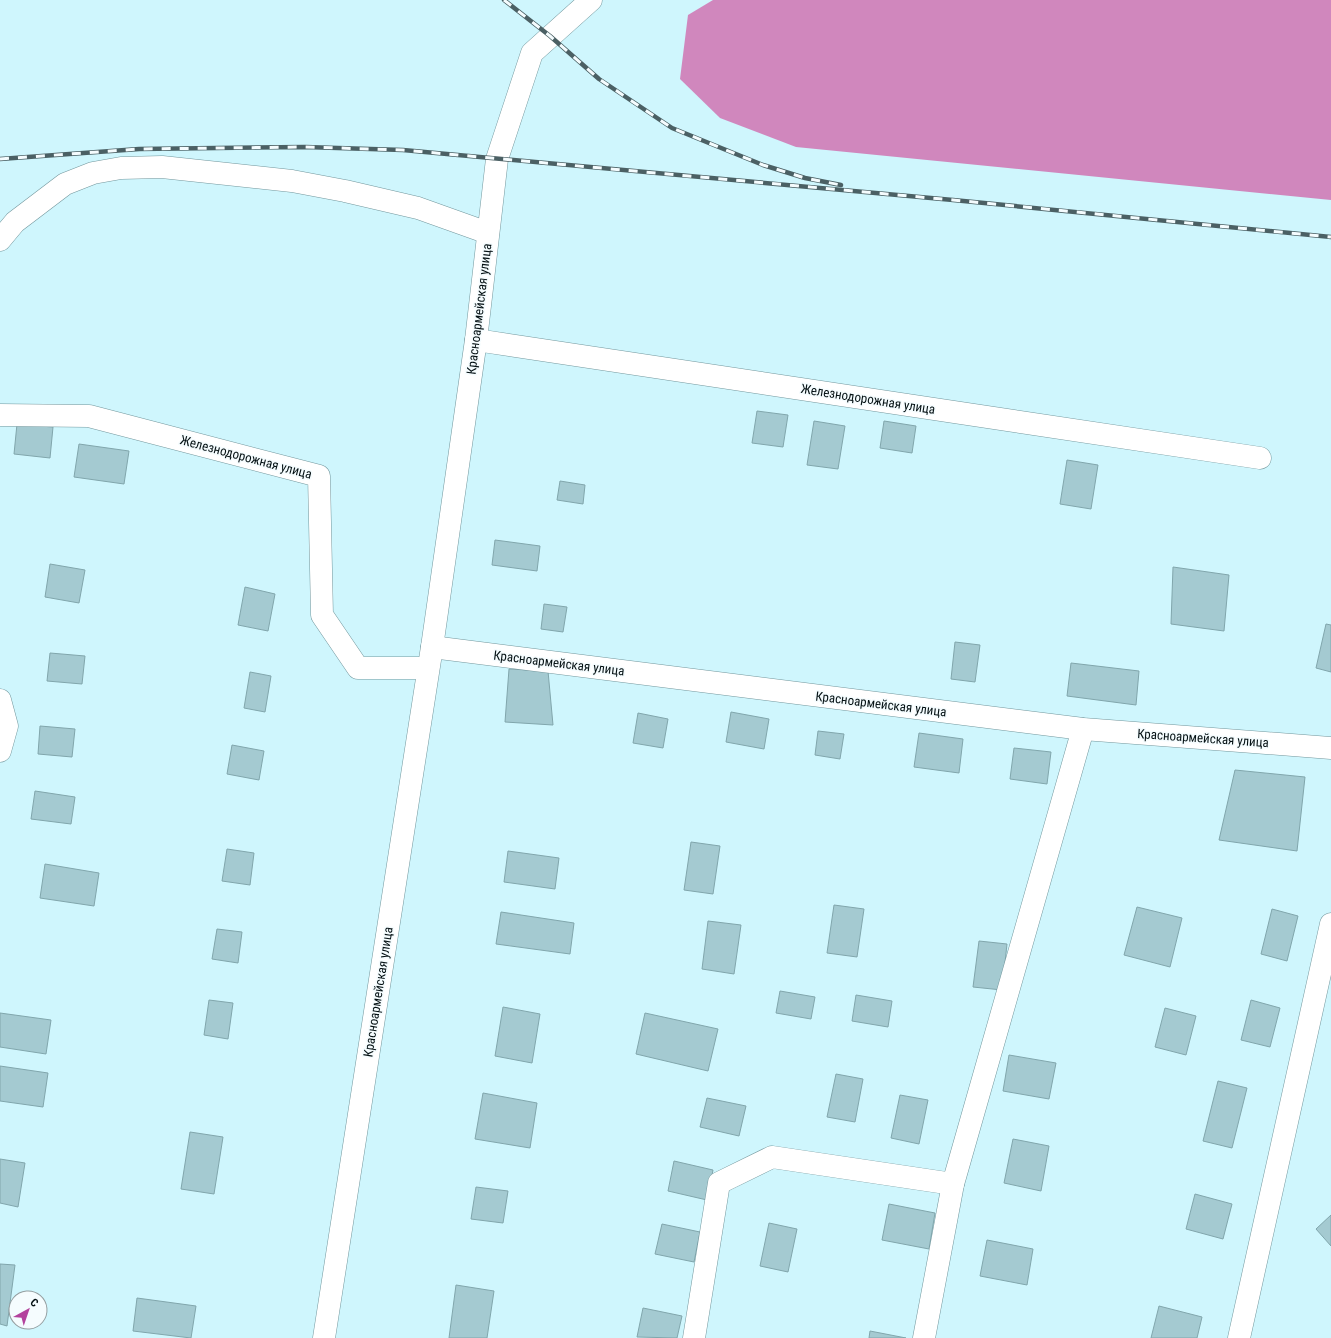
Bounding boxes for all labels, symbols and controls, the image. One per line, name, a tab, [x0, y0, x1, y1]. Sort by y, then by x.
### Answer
street label: Красноармейская улица	[464, 243, 494, 375]
street label: Железнодорожная улица	[800, 381, 936, 417]
street label: Железнодорожная улица	[178, 432, 314, 482]
street label: Красноармейская улица	[493, 648, 625, 678]
street label: Красноармейская улица	[815, 689, 947, 719]
street label: Красноармейская улица	[1137, 726, 1269, 750]
street label: Красноармейская улица	[360, 926, 396, 1058]
north arrow	[8, 1290, 48, 1330]
text: С	[28, 1296, 41, 1310]

